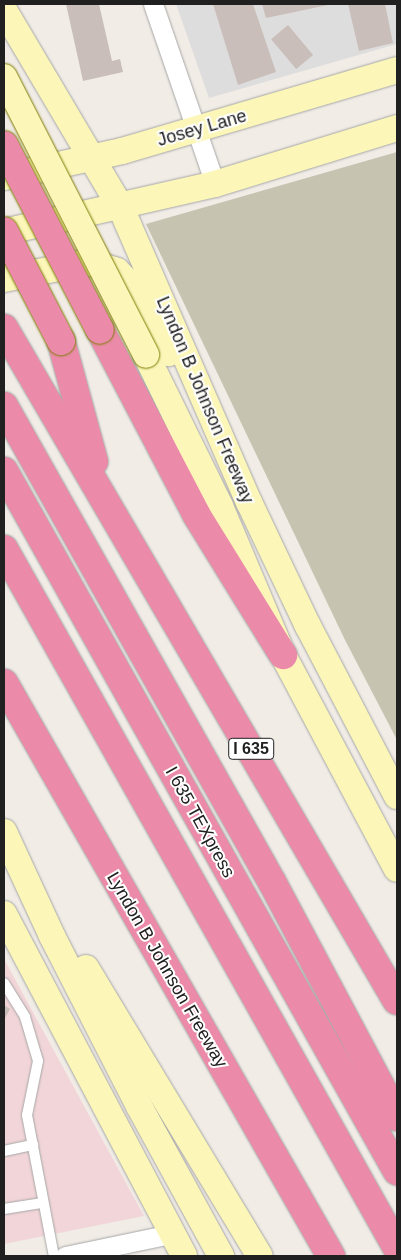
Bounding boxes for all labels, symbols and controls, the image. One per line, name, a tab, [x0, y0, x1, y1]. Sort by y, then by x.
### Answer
street label: Josey Lane	[155, 105, 249, 151]
street label: Lyndon B Johnson Freeway	[152, 293, 258, 507]
road number: I 635	[227, 736, 275, 762]
street label: I 635 TEXpress	[160, 763, 240, 881]
street label: Lyndon B Johnson Freeway	[102, 868, 232, 1072]

